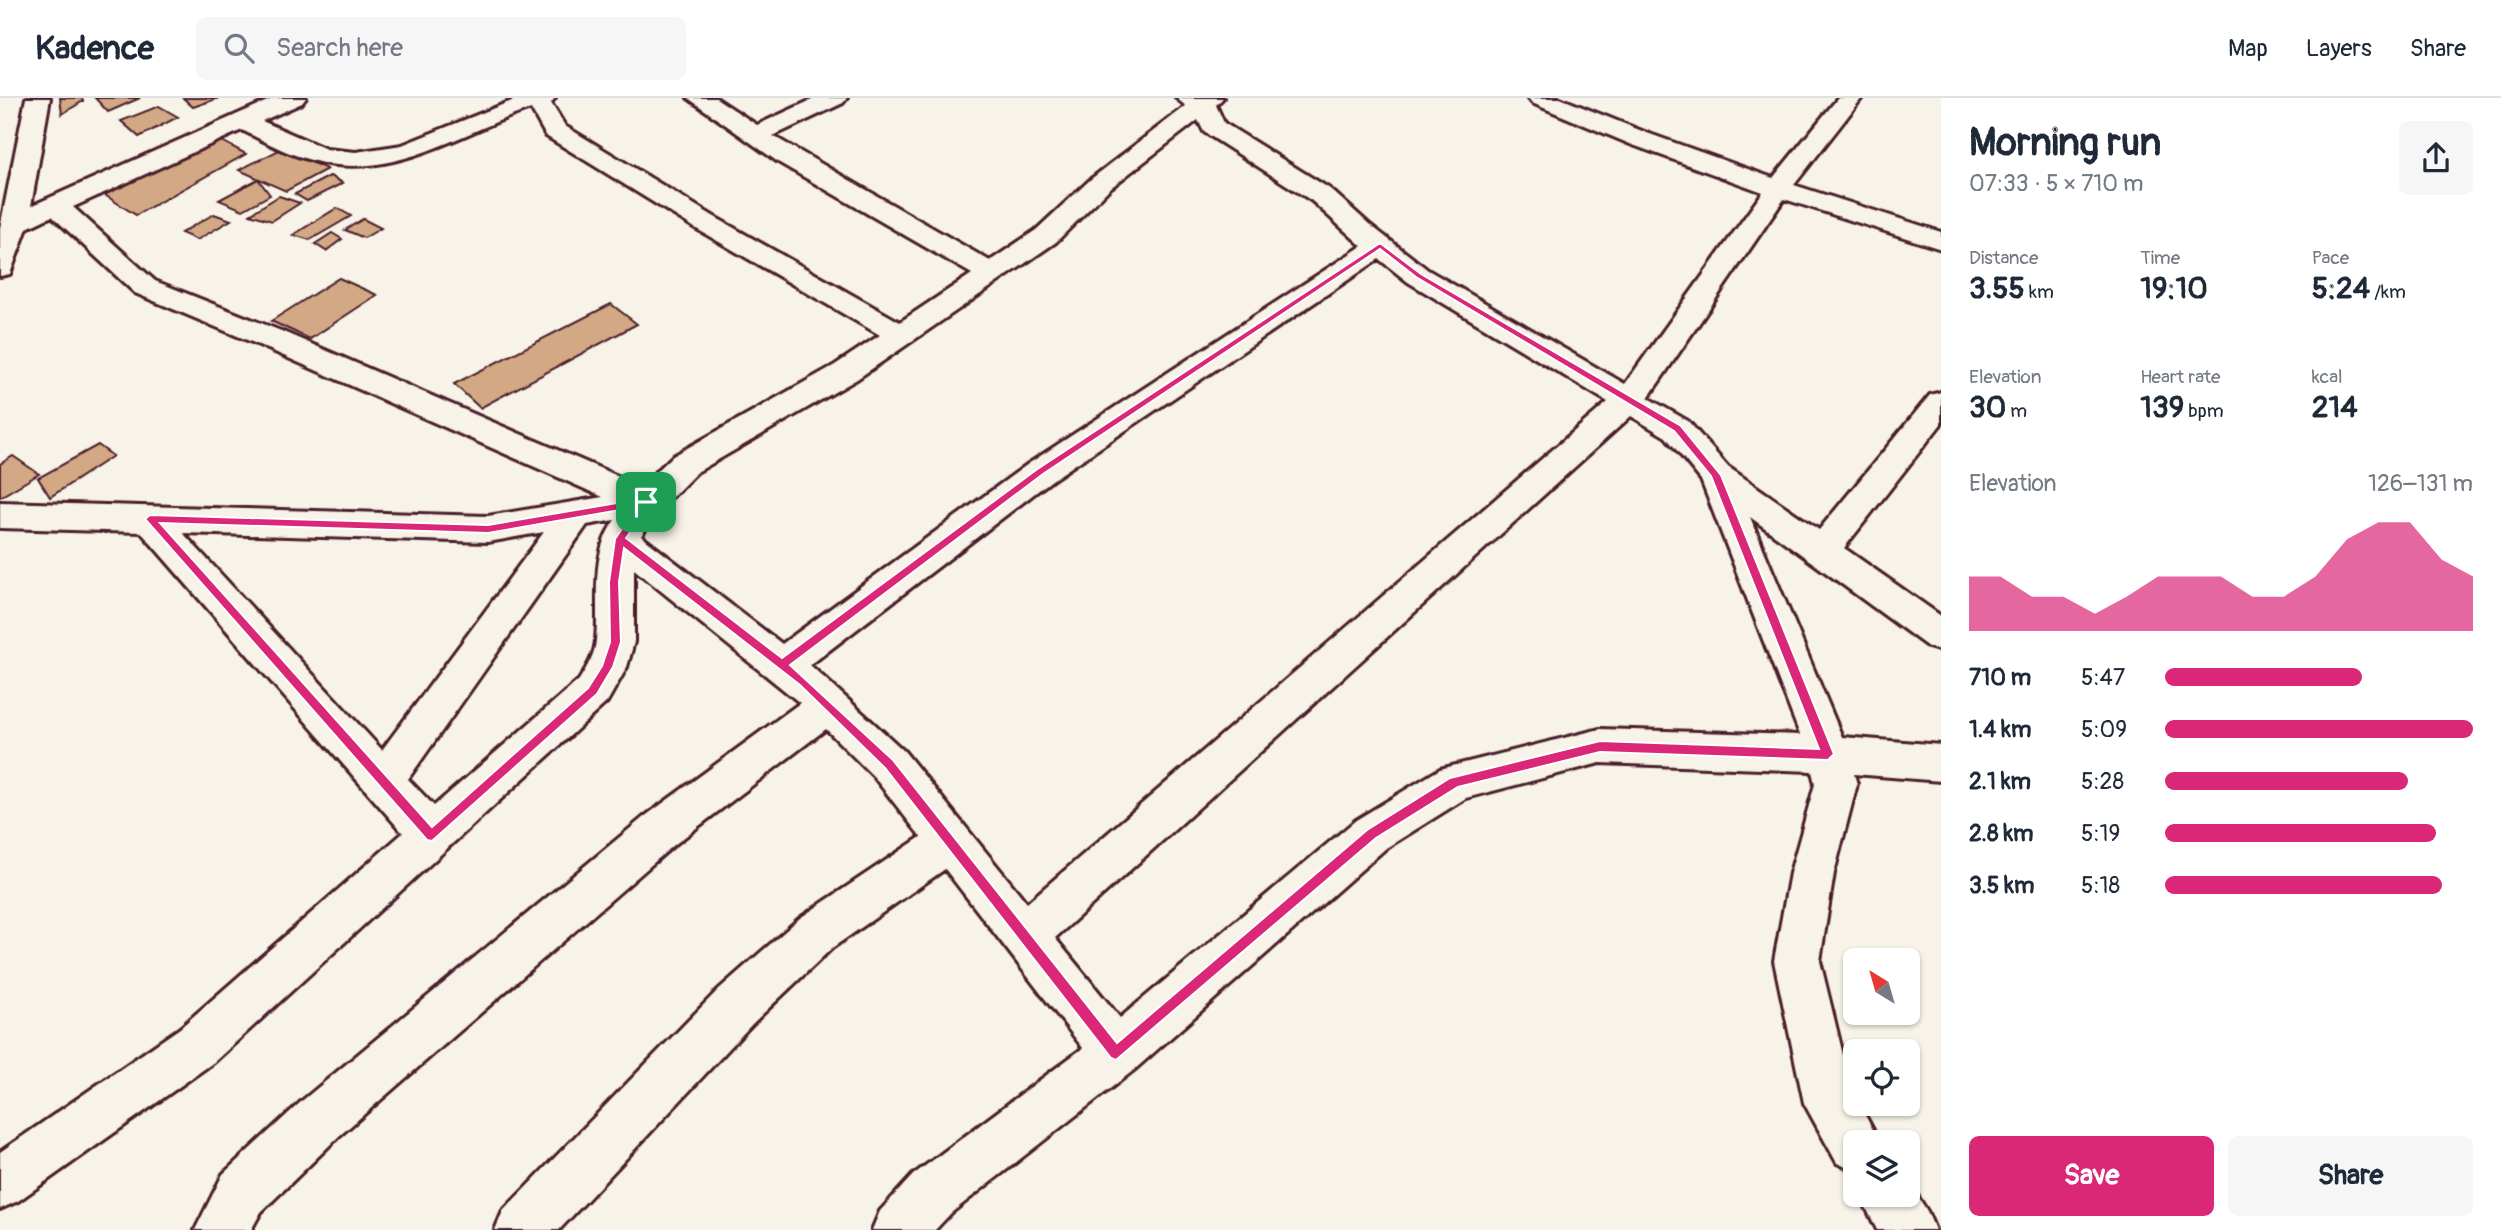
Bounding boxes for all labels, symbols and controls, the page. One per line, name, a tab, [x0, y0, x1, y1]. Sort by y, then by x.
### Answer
search box	[196, 17, 686, 80]
text: Kadence	[35, 28, 154, 69]
icon: search	[220, 29, 258, 67]
text: Search here	[276, 32, 403, 64]
text: Map	[2228, 34, 2268, 63]
text: Layers	[2306, 34, 2372, 63]
text: Share	[2410, 34, 2466, 63]
text: Morning run	[1969, 119, 2161, 167]
button: share	[2399, 121, 2473, 195]
text: 07:33 · 5 × 710 m	[1969, 169, 2143, 198]
text: Distance	[1969, 246, 2038, 270]
text: Time	[2140, 246, 2180, 270]
text: Pace	[2312, 246, 2349, 270]
text: 3.55	[1969, 270, 2025, 307]
text: 19:10	[2140, 270, 2208, 307]
text: 5:24	[2312, 270, 2370, 307]
text: km	[2025, 280, 2054, 304]
text: /km	[2370, 280, 2406, 304]
text: Elevation	[1969, 365, 2041, 389]
text: Heart rate	[2140, 365, 2220, 389]
text: kcal	[2312, 365, 2343, 389]
text: 30	[1969, 389, 2006, 426]
text: 139	[2140, 389, 2184, 426]
text: 214	[2312, 389, 2358, 426]
text: m	[2006, 399, 2027, 423]
text: bpm	[2184, 399, 2224, 423]
text: Elevation	[1969, 469, 2057, 498]
text: 126–131 m	[2368, 469, 2473, 498]
pin	[616, 472, 676, 532]
icon: arrive	[627, 483, 665, 521]
text: 710 m	[1969, 663, 2031, 692]
text: 5:47	[2081, 663, 2125, 692]
text: 1.4 km	[1969, 715, 2031, 744]
text: 5:09	[2081, 715, 2127, 744]
text: 2.1 km	[1969, 767, 2031, 796]
text: 5:28	[2081, 767, 2124, 796]
text: 2.8 km	[1969, 819, 2034, 848]
text: 5:19	[2081, 819, 2120, 848]
text: 3.5 km	[1969, 871, 2034, 900]
text: 5:18	[2081, 871, 2120, 900]
north arrow	[1843, 948, 1920, 1026]
map controls	[1843, 948, 1920, 1207]
button: locate	[1843, 1039, 1920, 1116]
button: layers	[1843, 1130, 1920, 1207]
button: Save	[1969, 1136, 2214, 1216]
button: Share	[2228, 1136, 2473, 1216]

